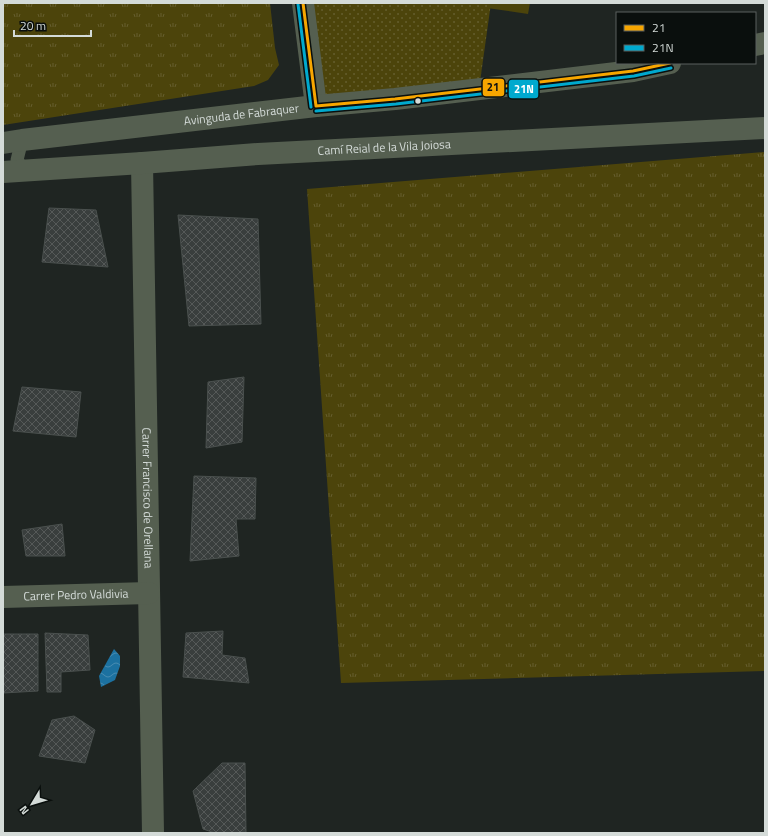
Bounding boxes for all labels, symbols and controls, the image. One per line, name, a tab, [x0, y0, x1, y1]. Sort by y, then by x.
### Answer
scale bar	[14, 12, 91, 38]
legend	[616, 12, 756, 64]
text: 20 m	[20, 16, 46, 35]
text: 21	[652, 18, 665, 37]
text: 21N	[652, 38, 674, 57]
line badge: 21	[482, 78, 505, 97]
text: 21	[487, 79, 499, 95]
line badge: 21N	[508, 79, 539, 99]
text: 21N	[514, 81, 534, 97]
unlabelled marker	[413, 96, 423, 106]
street label: Avinguda de Fabraquer	[183, 98, 300, 130]
street label: Camí Reial de la Vila Joiosa	[317, 134, 451, 160]
street label: Carrer Francisco de Orellana	[137, 427, 159, 569]
street label: Carrer Pedro Valdivia	[23, 584, 129, 605]
north arrow	[12, 784, 52, 824]
text: N	[15, 802, 33, 818]

